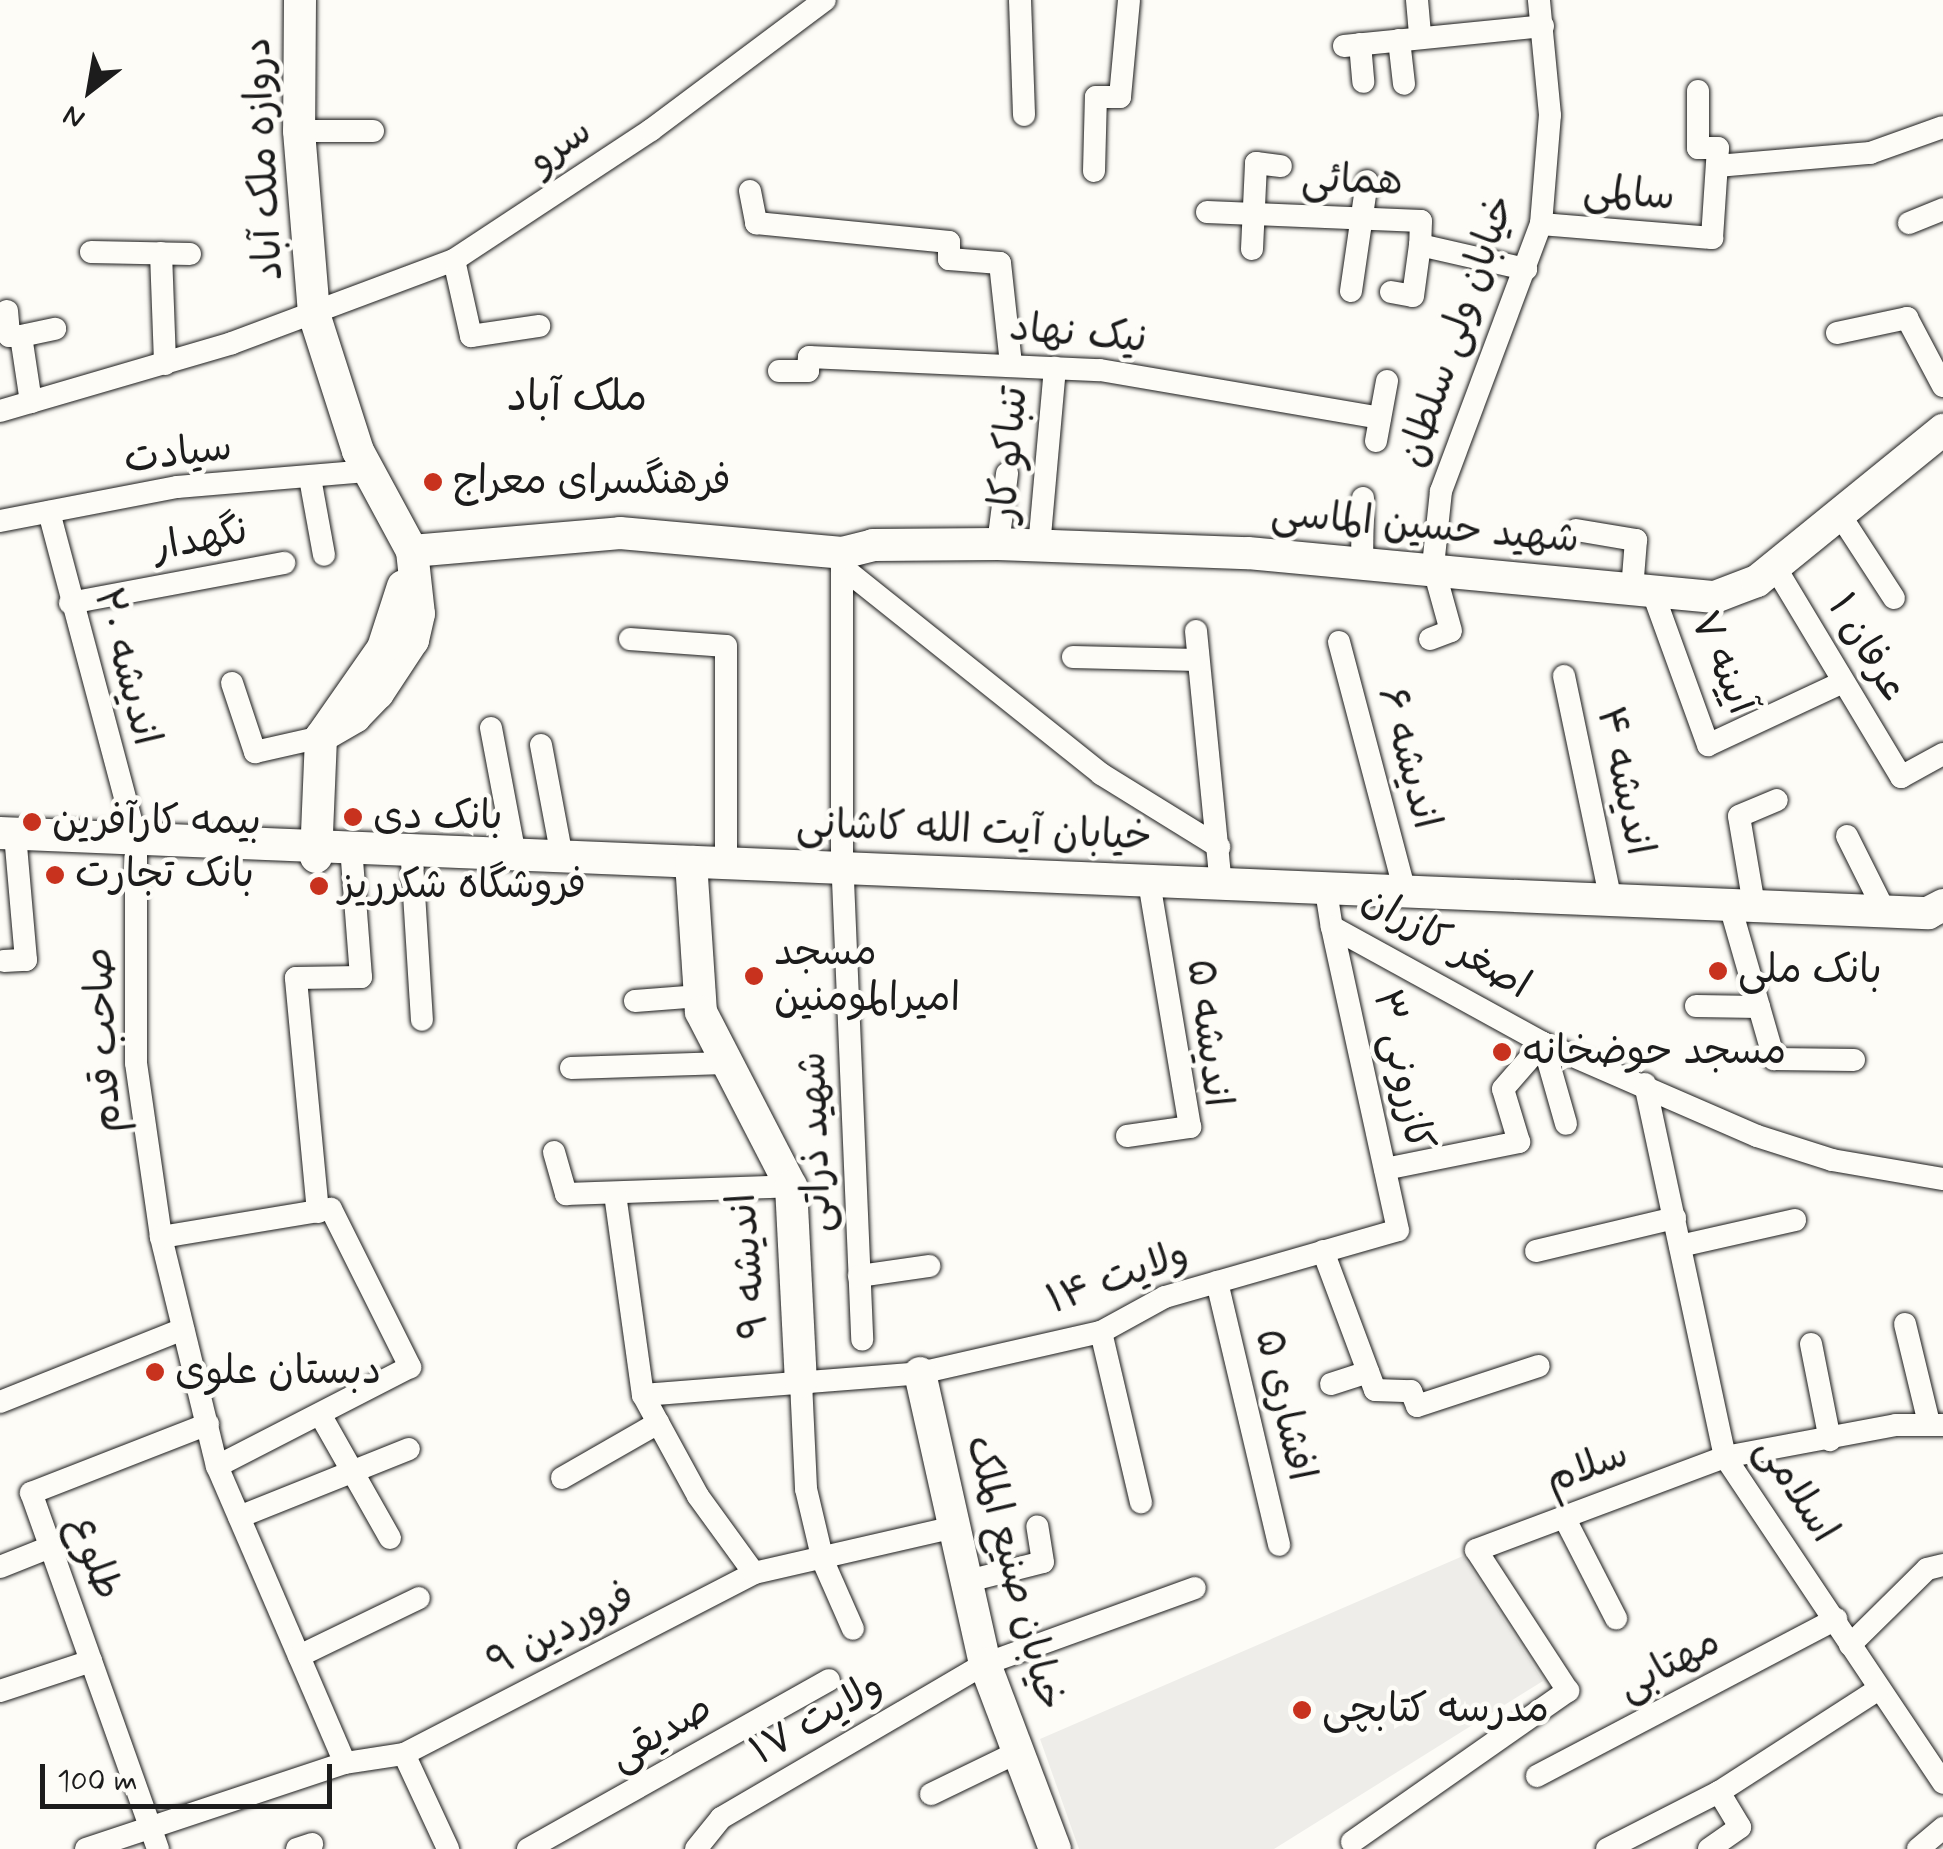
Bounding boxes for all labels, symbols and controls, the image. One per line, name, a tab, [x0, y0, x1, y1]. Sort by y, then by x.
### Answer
street label: دروازه ملک آباد	[234, 36, 294, 282]
north arrow	[40, 40, 140, 140]
text: N	[57, 95, 92, 137]
street label: سرو	[519, 108, 601, 184]
street label: همائی	[1300, 155, 1404, 207]
street label: سالمی	[1581, 166, 1677, 222]
street label: خیابان ولی سلطان	[1388, 189, 1526, 473]
street label: نیک نهاد	[1007, 304, 1149, 364]
district label: ملک آباد	[507, 374, 647, 424]
street label: تنباکو کار	[979, 384, 1039, 524]
street label: سیادت	[121, 424, 235, 484]
place label: فرهنگسرای معراج	[453, 458, 731, 506]
marker: فرهنگسرای معراج	[422, 471, 444, 493]
street label: شهید حسین الماسی	[1269, 490, 1581, 564]
street label: نگهدار	[148, 507, 252, 573]
street label: اندیشه ۲۰	[82, 583, 170, 751]
street label: عرفان ۱	[1816, 586, 1918, 710]
street label: آیینه ۷	[1679, 604, 1765, 722]
street label: اندیشه ۶	[1366, 682, 1450, 834]
street label: اندیشه ۴	[1585, 702, 1663, 860]
place label: بانک دی	[373, 793, 503, 841]
place label: بیمه کارآفرین	[52, 798, 261, 846]
street label: خیابان آیت الله کاشانی	[795, 801, 1153, 861]
marker: بانک دی	[342, 806, 364, 828]
marker: بیمه کارآفرین	[21, 811, 43, 833]
place label: بانک تجارت	[75, 851, 254, 899]
place label: فروشگاه شکرریز	[339, 862, 586, 910]
marker: بانک تجارت	[44, 864, 66, 886]
marker: فروشگاه شکرریز	[308, 875, 330, 897]
street label: اصغر کازران	[1353, 876, 1539, 1010]
place label: مسجد امیرالمومنین	[774, 929, 960, 1023]
street label: صاحب قدم	[75, 946, 133, 1134]
place label: بانک ملی	[1738, 947, 1882, 995]
street label: اندیشه ۵	[1175, 956, 1241, 1110]
marker: بانک ملی	[1707, 960, 1729, 982]
marker: مسجد امیرالمومنین	[743, 965, 765, 987]
street label: کازرونی ۳	[1362, 985, 1442, 1155]
place label: مسجد حوضخانه	[1522, 1028, 1786, 1076]
marker: مسجد حوضخانه	[1491, 1041, 1513, 1063]
street label: شهید ذراتی	[789, 1051, 843, 1233]
street label: اندیشه ۹	[719, 1191, 779, 1341]
street label: ولایت ۱۴	[1041, 1230, 1195, 1326]
street label: افشاری ۵	[1243, 1324, 1325, 1486]
place label: دبستان علوی	[175, 1348, 381, 1396]
marker: دبستان علوی	[144, 1361, 166, 1383]
street label: اسلامی	[1744, 1428, 1848, 1552]
street label: خیابان صنیع الملک	[954, 1430, 1074, 1716]
street label: سلام	[1539, 1430, 1635, 1506]
street label: طلوع	[57, 1509, 131, 1607]
street label: فروردین ۹	[480, 1573, 642, 1687]
street label: مهتابی	[1610, 1618, 1728, 1712]
street label: ولایت ۱۷	[742, 1662, 892, 1776]
street label: صدیقی	[601, 1684, 721, 1782]
place label: مدرسه کتابچی	[1322, 1686, 1549, 1734]
marker: مدرسه کتابچی	[1291, 1699, 1313, 1721]
scale bar	[45, 1744, 338, 1806]
text: 100 m	[57, 1762, 138, 1801]

